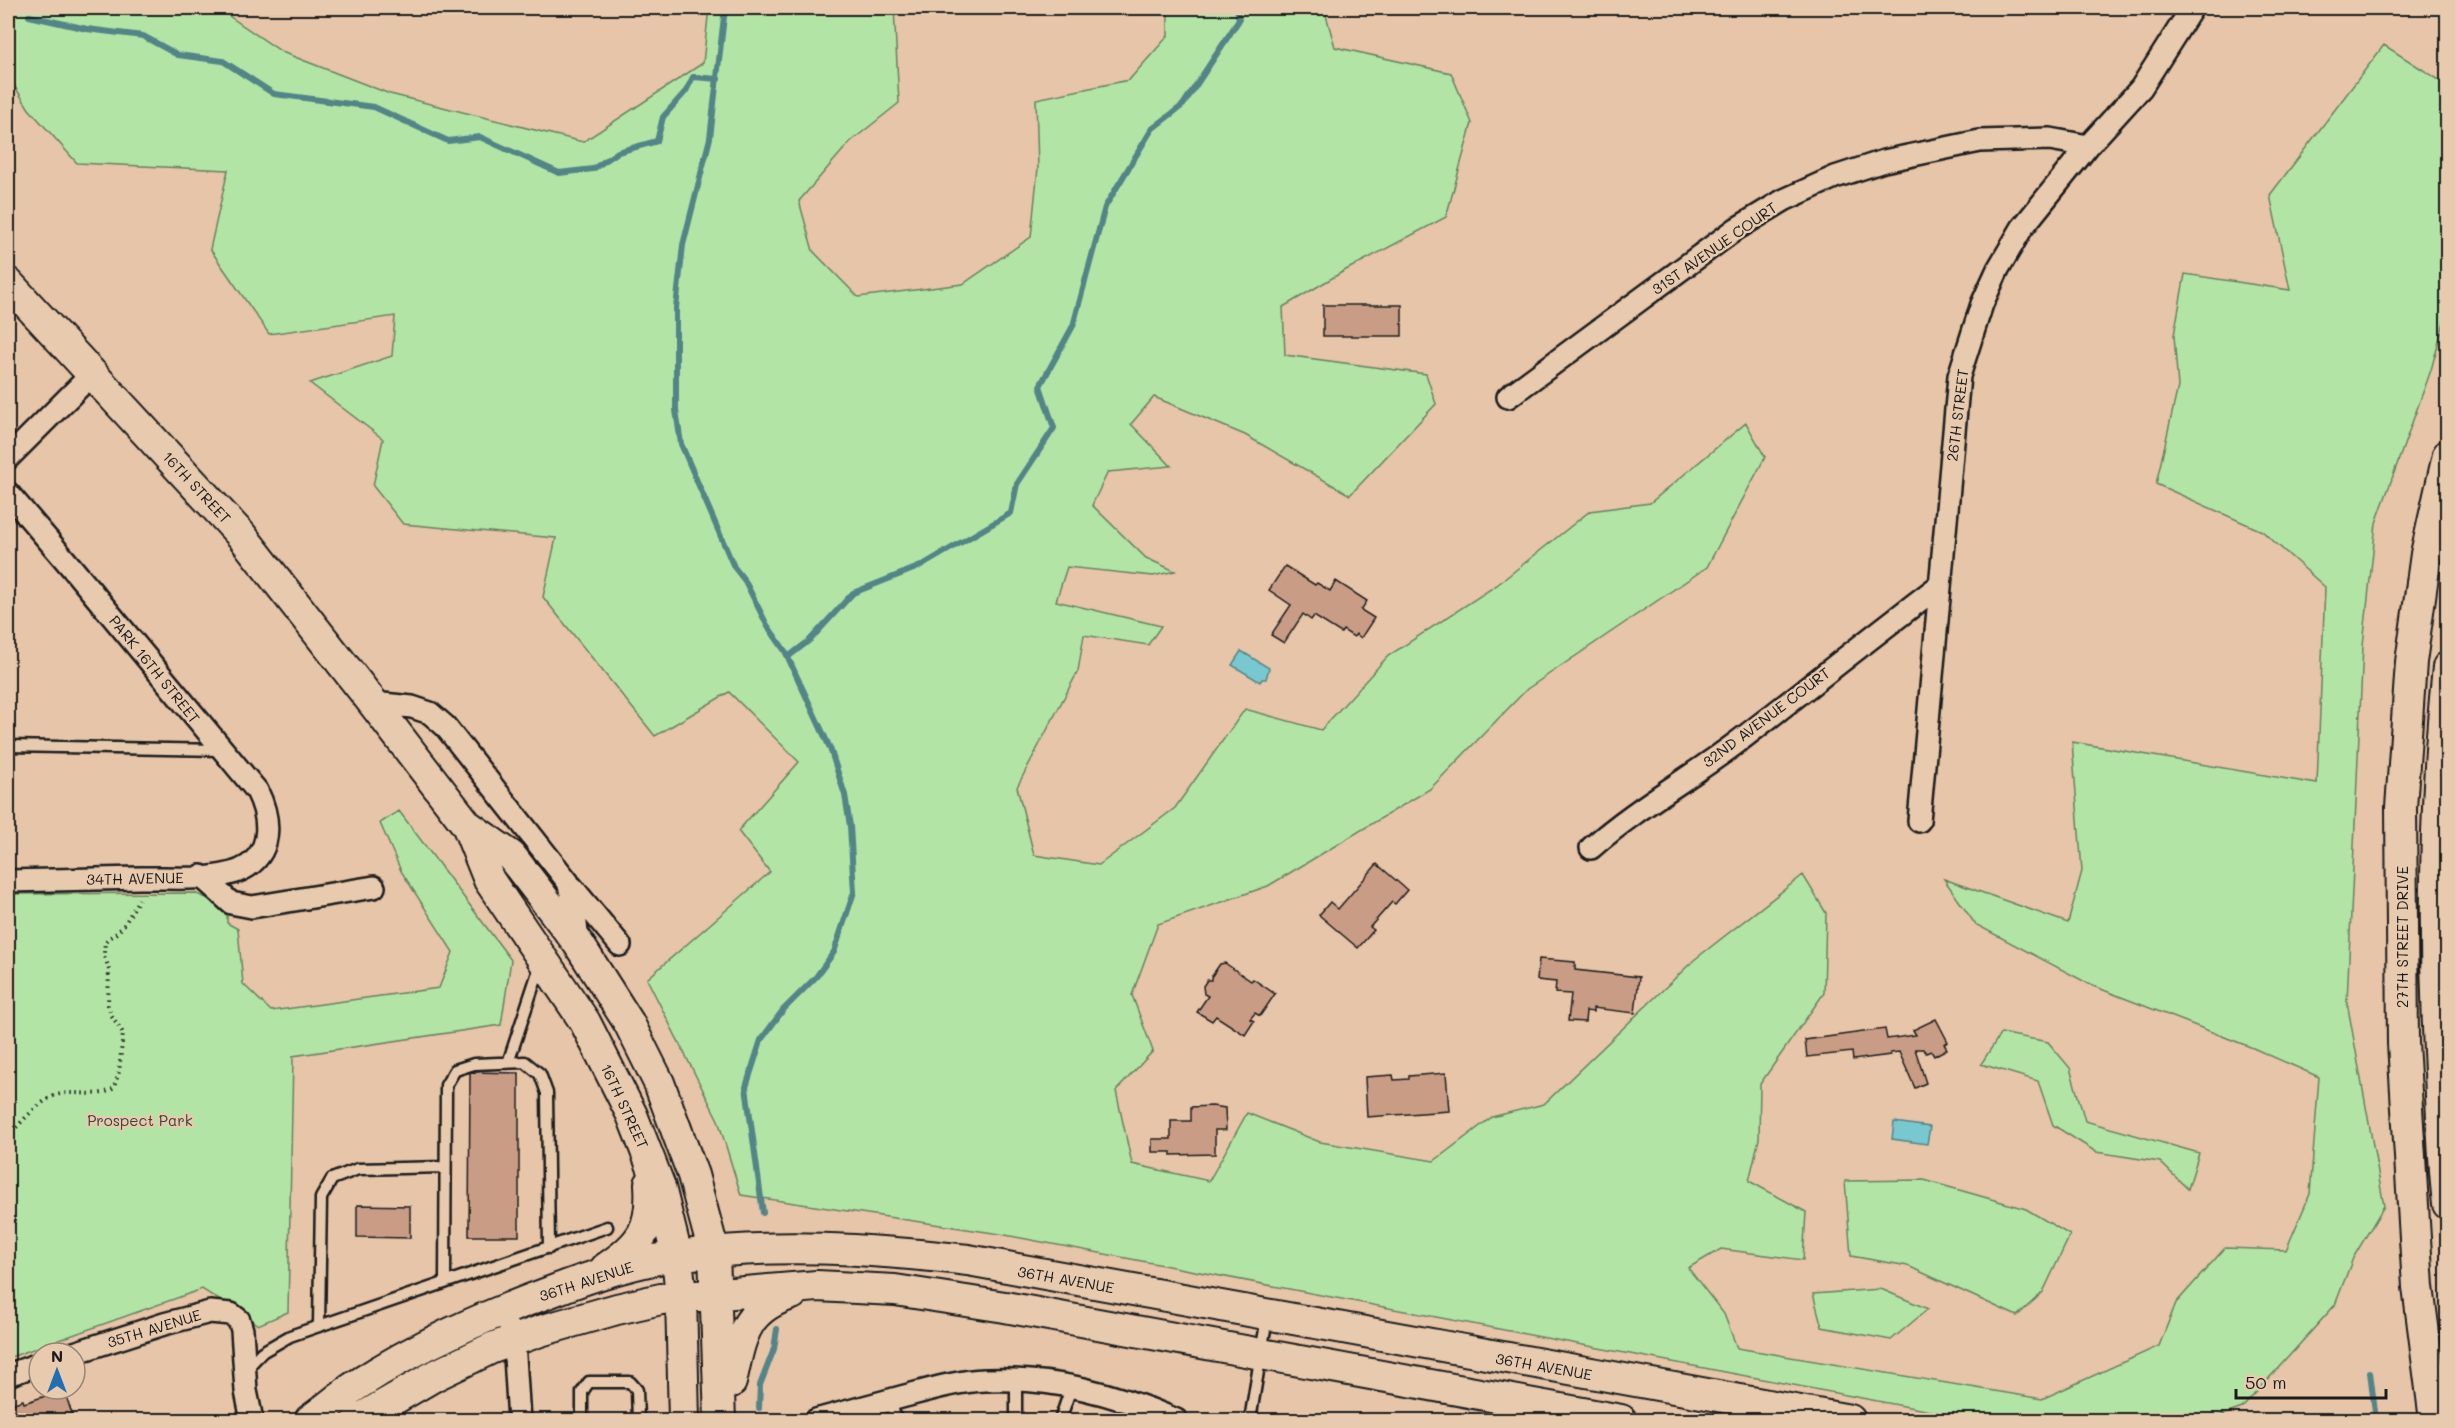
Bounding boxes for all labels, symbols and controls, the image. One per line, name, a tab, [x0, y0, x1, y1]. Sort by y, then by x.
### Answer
street label: 31ST AVENUE COURT	[1647, 197, 1781, 299]
street label: 26TH STREET	[1941, 368, 1973, 462]
street label: 16TH STREET	[158, 447, 236, 527]
street label: PARK 16TH STREET	[105, 611, 205, 727]
street label: 32ND AVENUE COURT	[1698, 662, 1834, 772]
street label: 27TH STREET DRIVE	[2392, 866, 2412, 1008]
street label: 34TH AVENUE	[86, 867, 184, 889]
street label: 16TH STREET	[597, 1060, 653, 1152]
park label: Prospect Park	[87, 1110, 193, 1130]
street label: 36TH AVENUE	[536, 1256, 636, 1306]
street label: 36TH AVENUE	[1016, 1261, 1116, 1297]
street label: 35TH AVENUE	[104, 1304, 204, 1352]
north arrow	[27, 1341, 87, 1401]
text: N	[51, 1345, 63, 1366]
street label: 36TH AVENUE	[1494, 1348, 1594, 1384]
scale bar	[2236, 1362, 2386, 1400]
text: 50 m	[2245, 1370, 2287, 1394]

